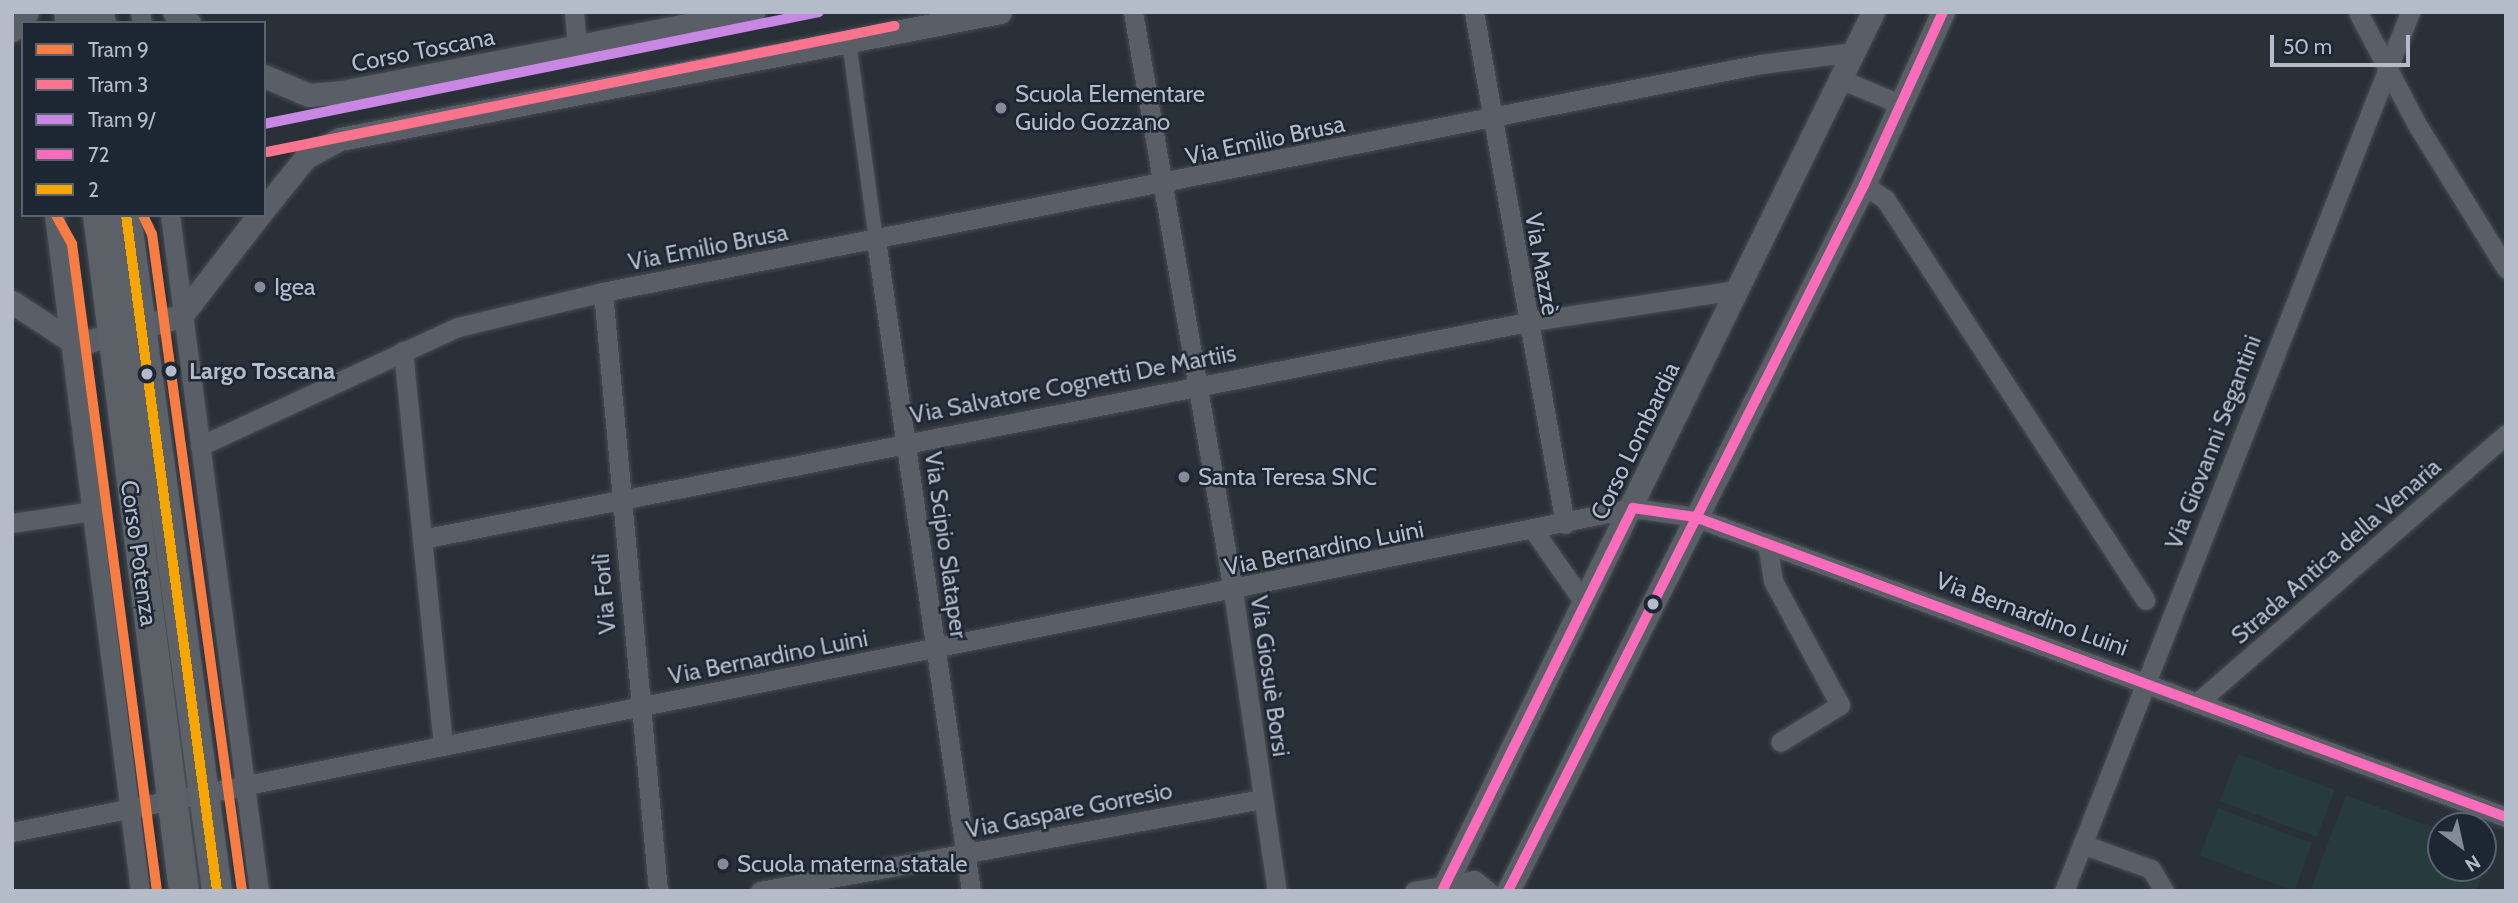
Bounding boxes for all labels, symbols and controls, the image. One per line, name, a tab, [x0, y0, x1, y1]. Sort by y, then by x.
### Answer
legend	[21, 21, 266, 217]
scale bar	[2273, 21, 2413, 65]
street label: Corso Toscana	[349, 22, 497, 78]
text: 50 m	[2283, 34, 2332, 59]
text: Tram 9	[88, 37, 149, 62]
text: Tram 3	[88, 72, 148, 97]
place label: Scuola Elementare Guido Gozzano	[1015, 80, 1205, 136]
marker: Scuola Elementare Guido Gozzano	[993, 100, 1009, 116]
text: Tram 9/	[88, 107, 155, 132]
street label: Via Emilio Brusa	[1183, 109, 1347, 171]
text: 72	[88, 142, 110, 167]
text: 2	[88, 177, 99, 202]
street label: Via Mazzè	[1519, 211, 1565, 317]
street label: Via Emilio Brusa	[626, 217, 790, 277]
place label: Igea	[274, 273, 316, 301]
marker: Igea	[252, 279, 268, 295]
street label: Via Giovanni Segantini	[2159, 331, 2267, 553]
street label: Via Salvatore Cognetti De Martiis	[908, 338, 1238, 430]
place label: Largo Toscana	[189, 357, 335, 385]
street label: Corso Lombardia	[1584, 357, 1686, 525]
marker: Largo Toscana	[159, 359, 183, 383]
unlabelled marker	[140, 367, 154, 381]
street label: Via Scipio Slataper	[919, 450, 973, 640]
street label: Strada Antica della Venaria	[2225, 452, 2447, 650]
place label: Santa Teresa SNC	[1198, 463, 1377, 491]
marker: Santa Teresa SNC	[1176, 469, 1192, 485]
street label: Corso Potenza	[115, 478, 163, 628]
street label: Via Bernardino Luini	[1222, 515, 1426, 581]
street label: Via Forlì	[586, 553, 622, 635]
street label: Via Bernardino Luini	[1932, 566, 2132, 662]
street label: Via Giosuè Borsi	[1244, 594, 1296, 758]
unlabelled marker	[1646, 597, 1660, 611]
street label: Via Bernardino Luini	[666, 624, 870, 690]
street label: Via Gaspare Gorresio	[963, 776, 1175, 844]
north arrow	[2427, 812, 2497, 882]
place label: Scuola materna statale	[737, 850, 968, 878]
text: N	[2461, 850, 2485, 877]
marker: Scuola materna statale	[715, 856, 731, 872]

